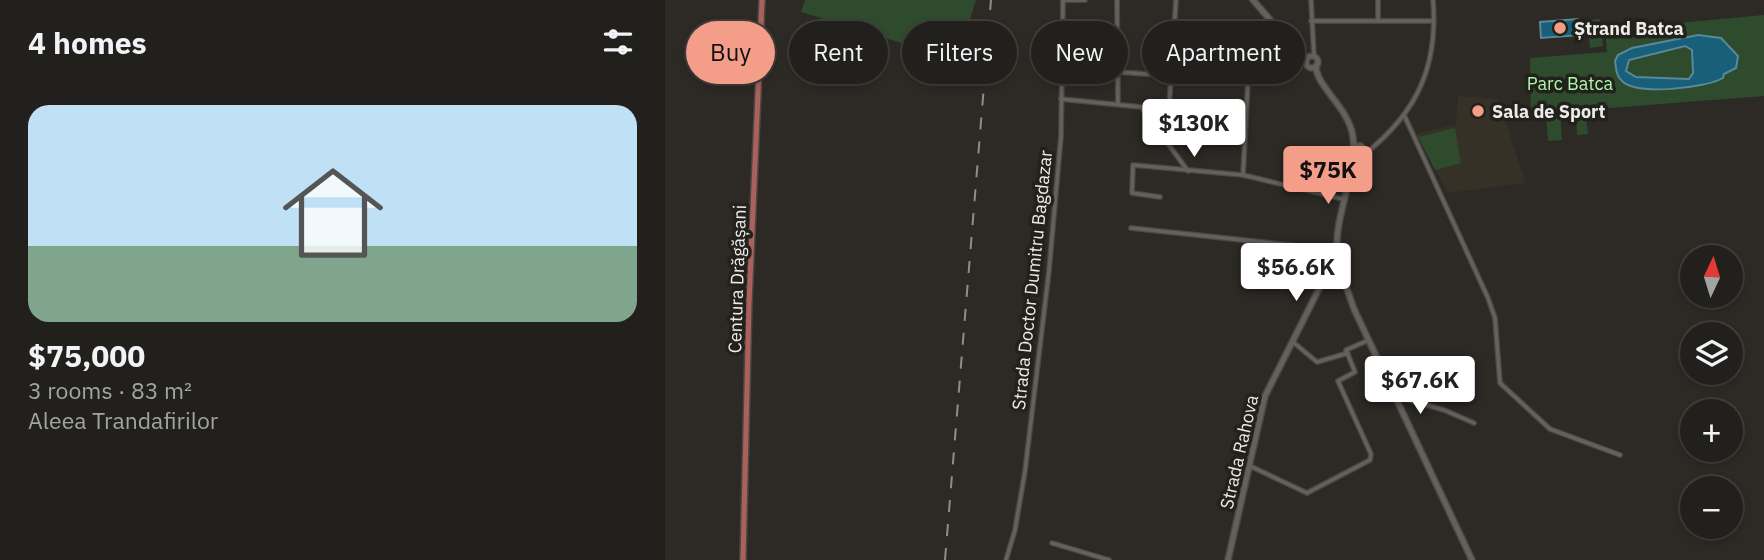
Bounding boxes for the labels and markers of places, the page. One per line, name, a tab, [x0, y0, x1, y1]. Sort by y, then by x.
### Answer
place label: Ștrand Batca	[1574, 17, 1684, 40]
marker: Ștrand Batca	[1552, 20, 1568, 36]
pin: $130K	[1145, 100, 1243, 159]
place label: Sala de Sport	[1492, 100, 1605, 123]
marker: Sala de Sport	[1470, 103, 1486, 119]
pin: $75K	[1287, 146, 1369, 206]
pin: $56.6K	[1239, 244, 1353, 303]
pin: $67.6K	[1363, 356, 1477, 416]

